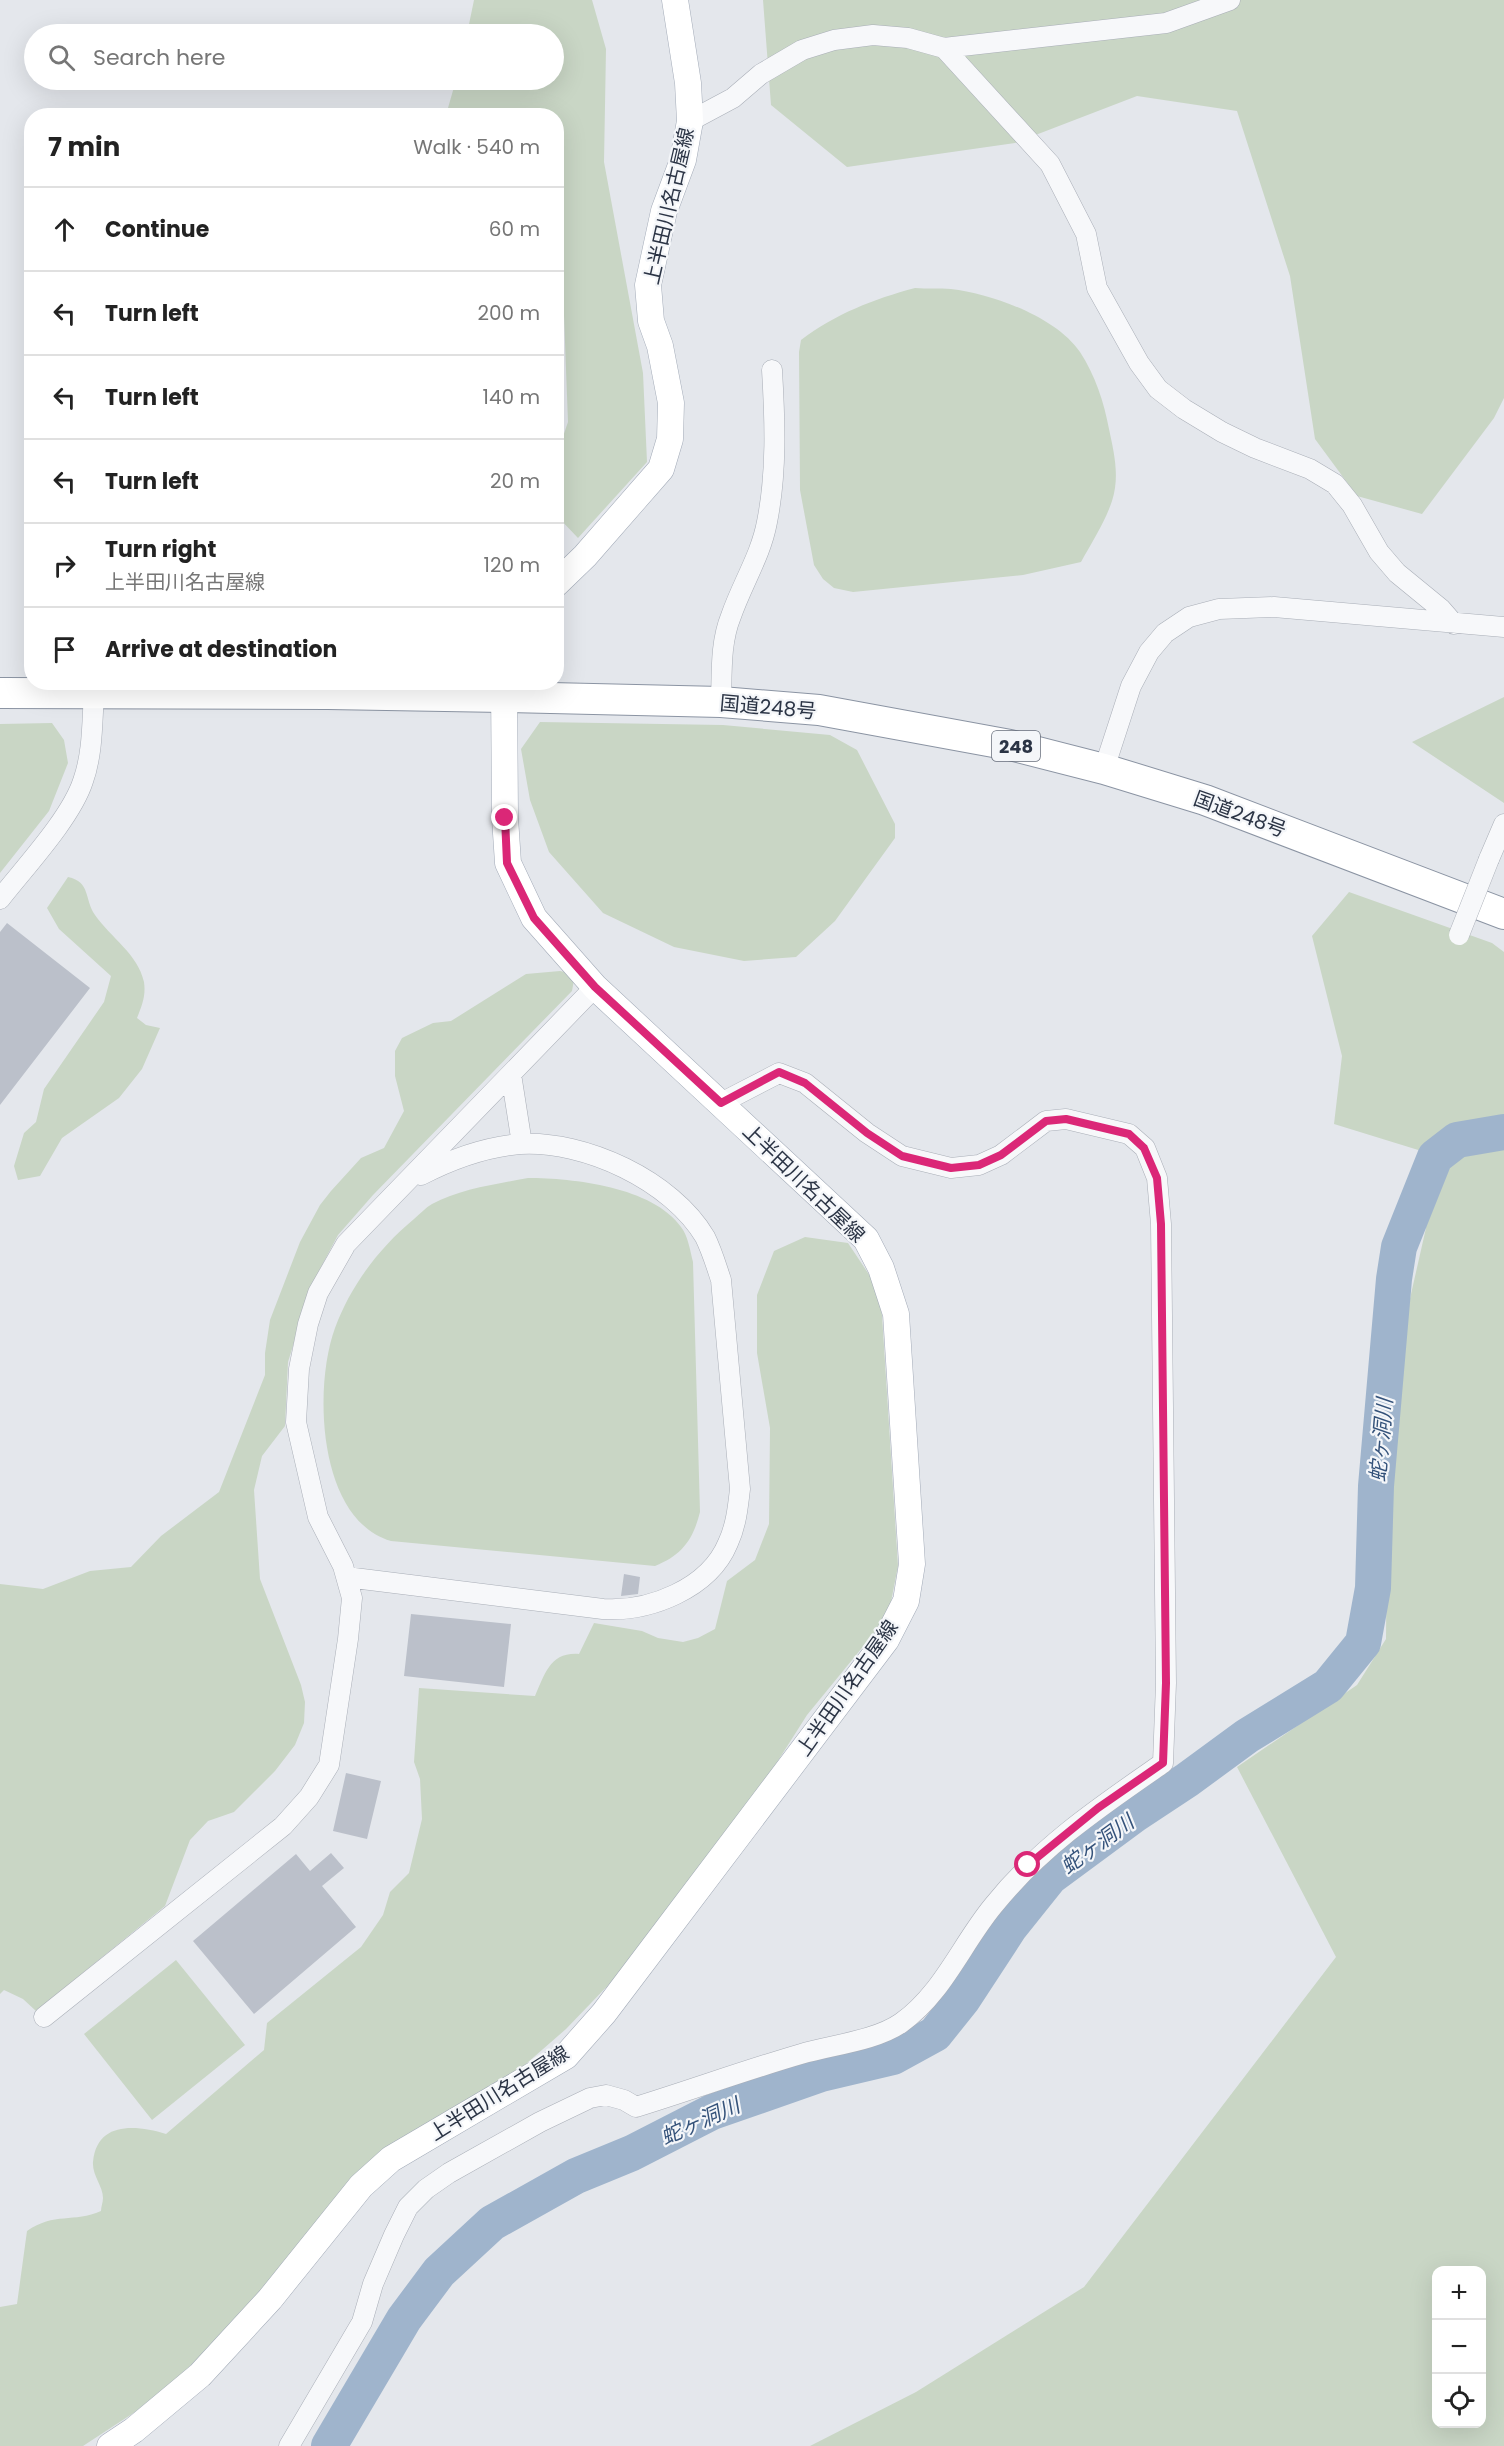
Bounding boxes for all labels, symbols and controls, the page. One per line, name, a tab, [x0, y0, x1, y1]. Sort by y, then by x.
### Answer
search box	[24, 24, 564, 90]
icon: search	[45, 41, 78, 74]
text: Search here	[93, 42, 226, 73]
street label: 上半田川名古屋線	[637, 125, 701, 287]
text: 7 min	[48, 129, 120, 165]
text: Walk · 540 m	[413, 133, 540, 161]
icon: ahead	[48, 213, 81, 246]
text: Continue	[105, 214, 209, 245]
text: 60 m	[489, 215, 540, 243]
icon: left	[48, 297, 81, 330]
text: Turn left	[105, 298, 199, 329]
text: 200 m	[477, 299, 540, 327]
icon: left	[48, 381, 81, 414]
text: Turn left	[105, 382, 199, 413]
text: 140 m	[483, 383, 540, 411]
icon: left	[48, 465, 81, 498]
text: Turn left	[105, 466, 199, 497]
text: 20 m	[490, 467, 540, 495]
text: Turn right	[105, 534, 216, 565]
icon: right	[48, 549, 81, 582]
text: 120 m	[484, 551, 540, 579]
text: 上半田川名古屋線	[105, 568, 265, 596]
icon: arrive	[48, 633, 81, 666]
text: Arrive at destination	[105, 634, 337, 665]
street label: 国道248号	[719, 689, 817, 725]
road number: 248	[992, 731, 1040, 761]
street label: 国道248号	[1190, 784, 1290, 844]
route end	[491, 804, 517, 830]
street label: 上半田川名古屋線	[737, 1117, 871, 1249]
water label: 蛇ヶ洞川	[1363, 1395, 1399, 1483]
street label: 上半田川名古屋線	[790, 1614, 904, 1762]
water label: 蛇ヶ洞川	[1054, 1806, 1141, 1880]
route start	[1014, 1851, 1040, 1877]
street label: 上半田川名古屋線	[424, 2039, 574, 2147]
water label: 蛇ヶ洞川	[656, 2090, 746, 2151]
map controls	[1432, 2266, 1486, 2428]
button: +	[1432, 2266, 1486, 2320]
button: −	[1432, 2320, 1486, 2374]
button: locate	[1432, 2374, 1486, 2428]

